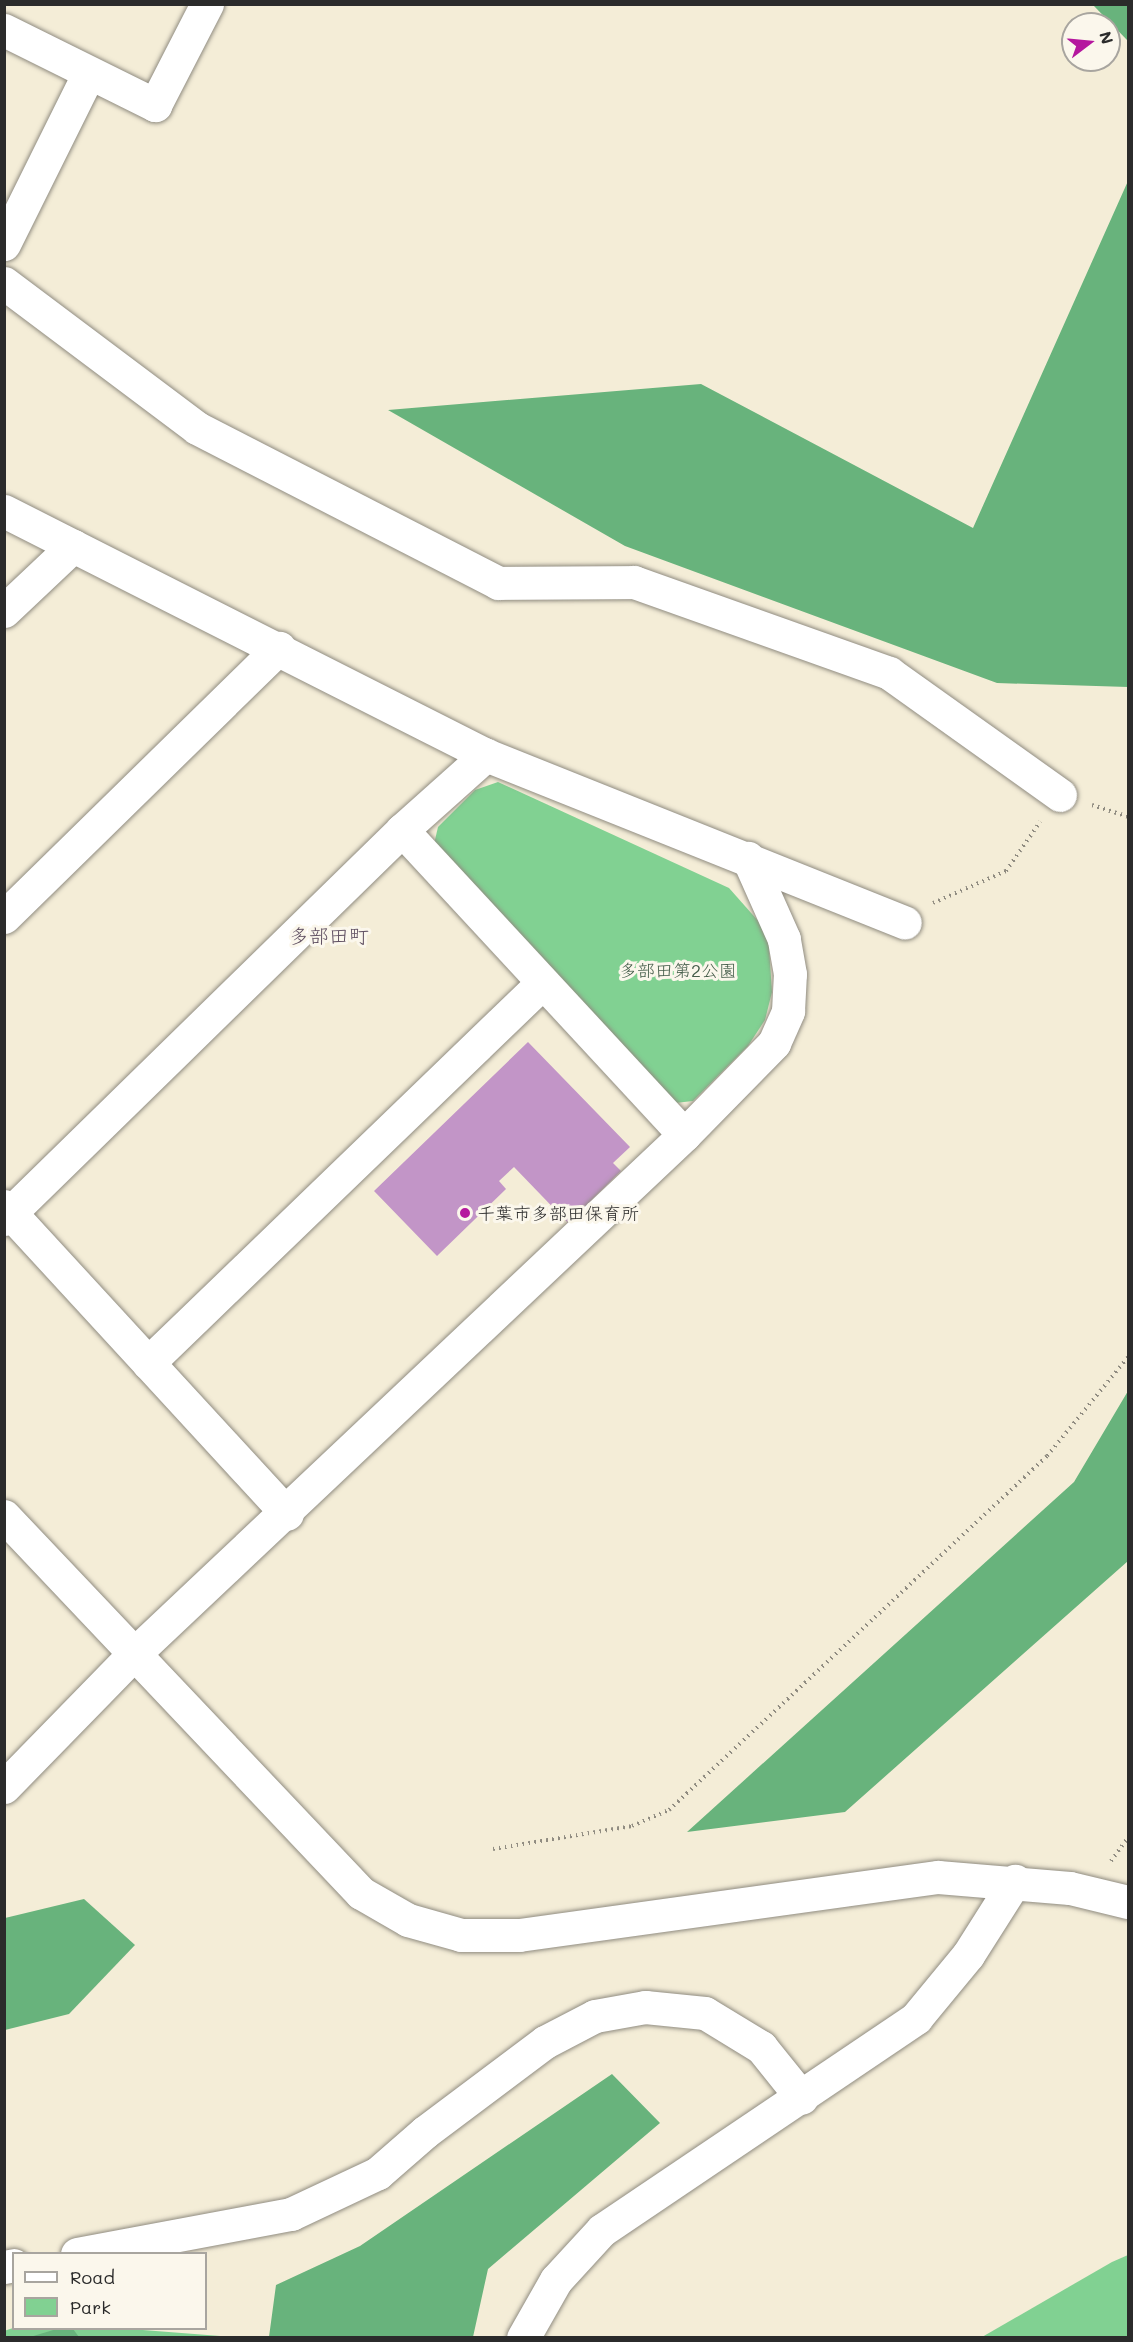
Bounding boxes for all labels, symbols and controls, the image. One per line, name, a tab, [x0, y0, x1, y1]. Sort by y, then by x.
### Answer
north arrow	[1061, 12, 1121, 72]
text: N	[1095, 29, 1119, 46]
district label: 多部田町	[289, 923, 369, 947]
park label: 多部田第2公園	[619, 959, 737, 981]
place label: 千葉市多部田保育所	[477, 1202, 639, 1224]
marker: 千葉市多部田保育所	[458, 1206, 472, 1220]
legend	[12, 2252, 207, 2330]
text: Road	[70, 2265, 115, 2289]
text: Park	[70, 2295, 111, 2319]

